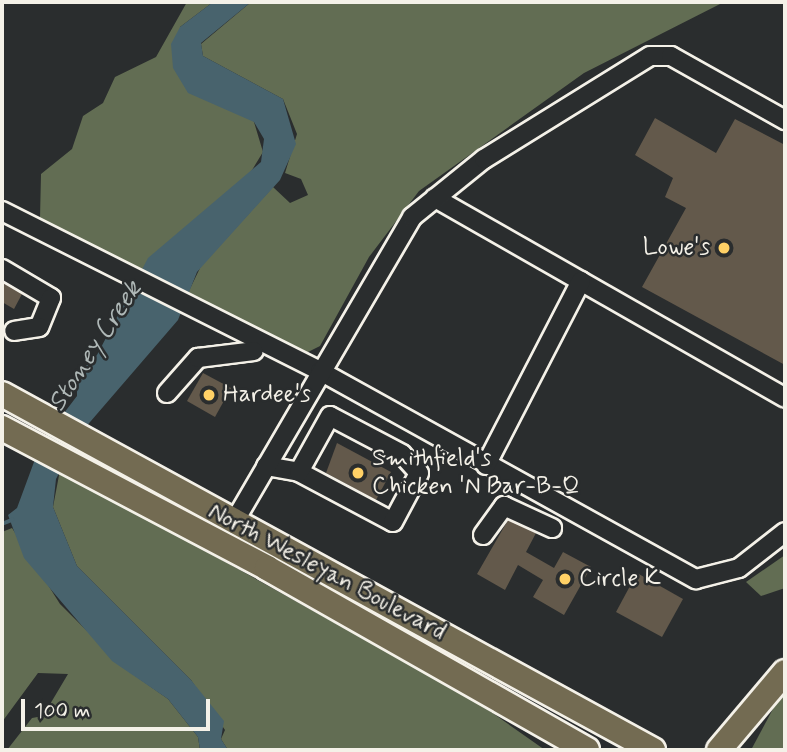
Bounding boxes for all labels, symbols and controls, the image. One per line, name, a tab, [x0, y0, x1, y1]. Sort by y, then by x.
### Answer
place label: Lowe's	[643, 234, 710, 262]
marker: Lowe's	[716, 240, 732, 256]
water label: Stoney Creek	[42, 275, 150, 419]
place label: Hardee's	[223, 381, 311, 409]
marker: Hardee's	[201, 387, 217, 403]
place label: Smithfield's Chicken 'N Bar-B-Q	[372, 445, 579, 501]
marker: Smithfield's Chicken 'N Bar-B-Q	[350, 465, 366, 481]
street label: North Wesleyan Boulevard	[204, 498, 450, 646]
place label: Circle K	[579, 565, 662, 593]
marker: Circle K	[557, 571, 573, 587]
scale bar	[24, 686, 214, 730]
text: 100 m	[34, 697, 90, 725]

